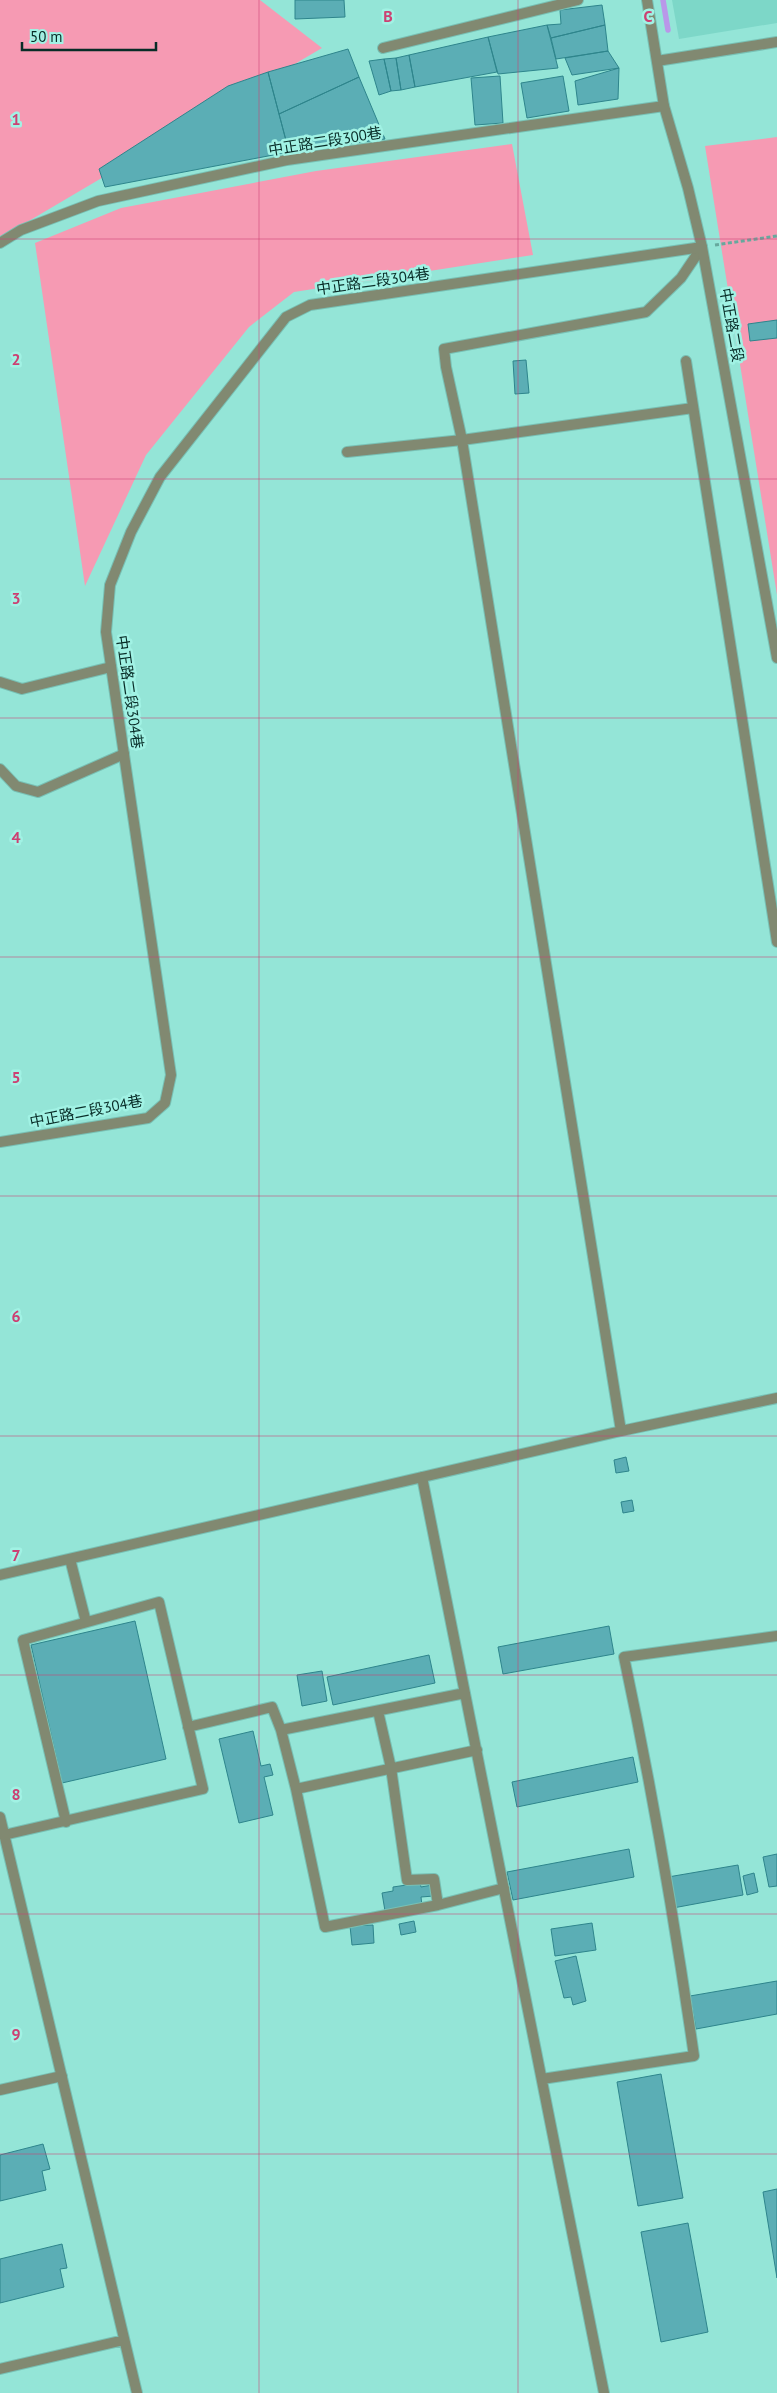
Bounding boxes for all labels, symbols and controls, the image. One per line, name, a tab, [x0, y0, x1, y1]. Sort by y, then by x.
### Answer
text: B	[383, 6, 393, 26]
text: C	[644, 6, 653, 26]
scale bar	[22, 20, 156, 52]
text: 50 m	[30, 27, 63, 46]
text: 1	[11, 109, 21, 129]
street label: 中正路二段300巷	[267, 123, 383, 159]
street label: 中正路二段304巷	[315, 264, 431, 298]
street label: 中正路二段	[716, 286, 748, 364]
text: 2	[11, 349, 21, 369]
text: 3	[11, 588, 21, 608]
street label: 中正路二段304巷	[113, 634, 147, 750]
text: 4	[11, 827, 21, 847]
text: 5	[11, 1067, 21, 1087]
street label: 中正路二段304巷	[28, 1091, 144, 1131]
text: 6	[11, 1306, 21, 1326]
text: 7	[11, 1545, 21, 1565]
text: 8	[11, 1784, 21, 1804]
text: 9	[11, 2024, 21, 2044]

